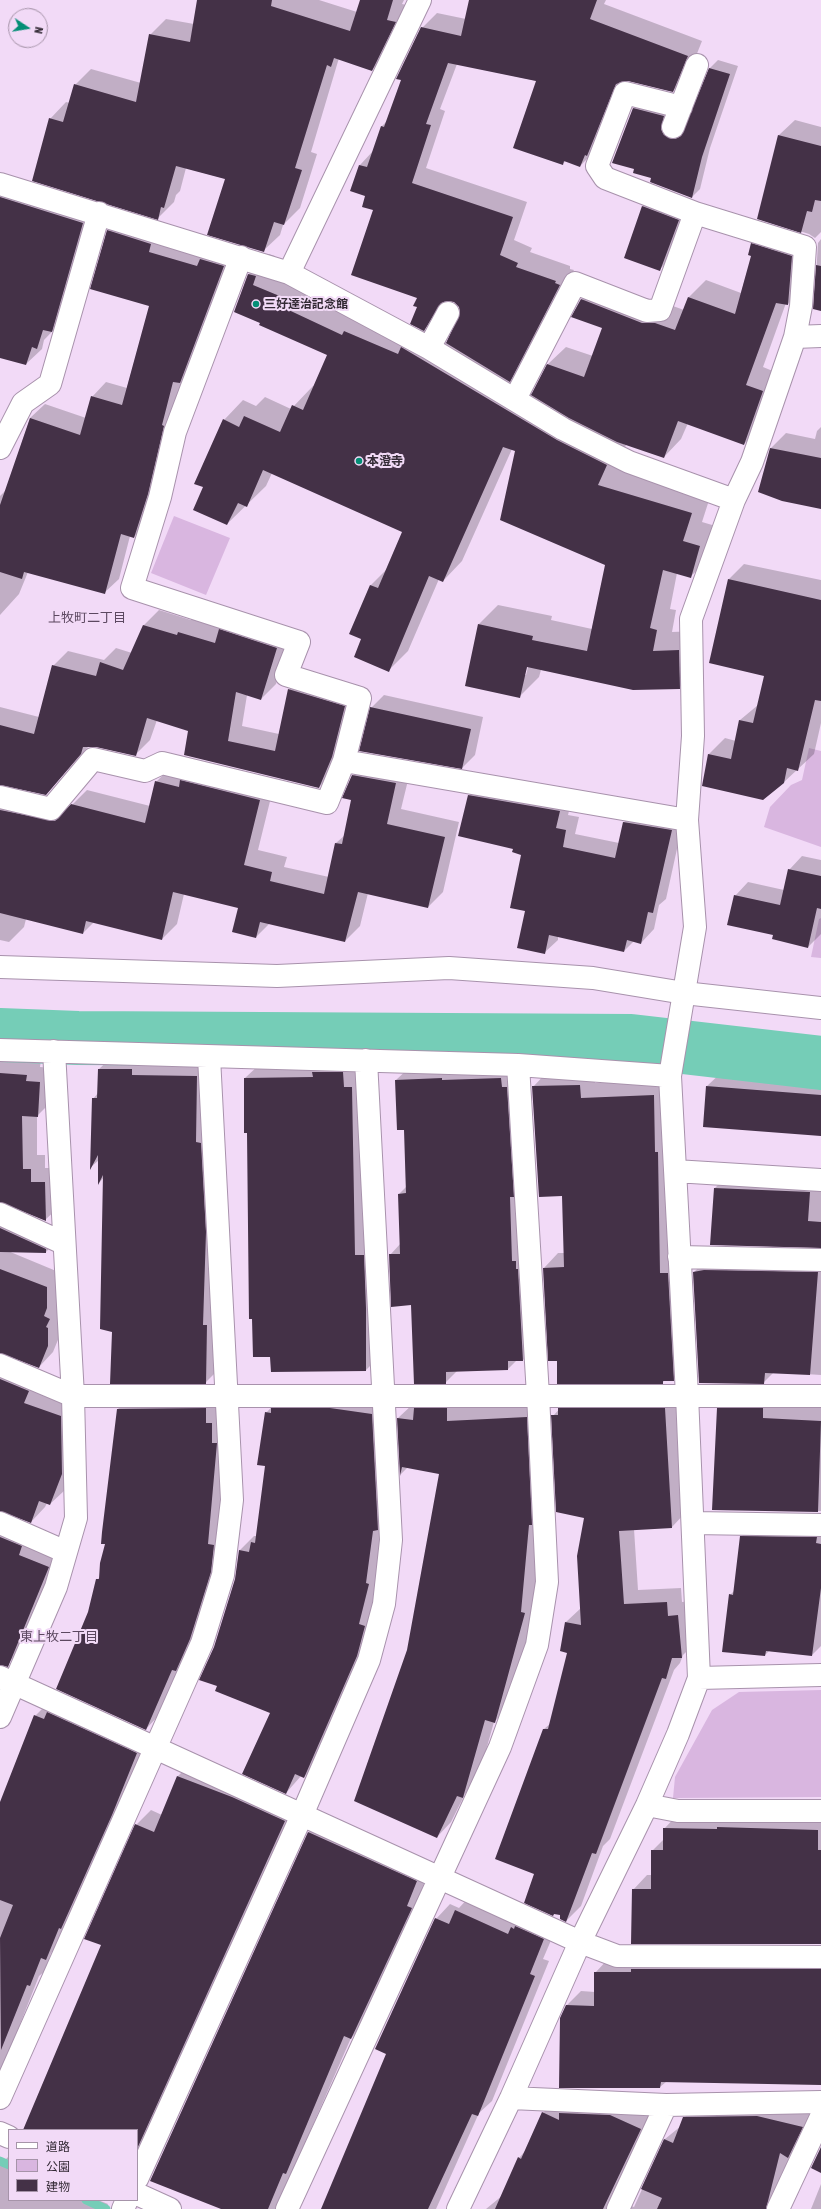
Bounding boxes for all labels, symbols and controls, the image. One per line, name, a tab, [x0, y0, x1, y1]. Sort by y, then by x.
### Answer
north arrow	[8, 8, 48, 48]
text: N	[32, 26, 45, 35]
place label: 三好達治記念館	[264, 297, 348, 311]
marker: 三好達治記念館	[251, 299, 261, 309]
place label: 本澄寺	[367, 454, 403, 468]
marker: 本澄寺	[354, 456, 364, 466]
district label: 上牧町二丁目	[48, 610, 126, 626]
district label: 東上牧二丁目	[20, 1629, 98, 1645]
legend	[8, 2129, 138, 2201]
text: 道路	[46, 2140, 70, 2154]
text: 公園	[46, 2160, 70, 2174]
text: 建物	[46, 2180, 70, 2194]

